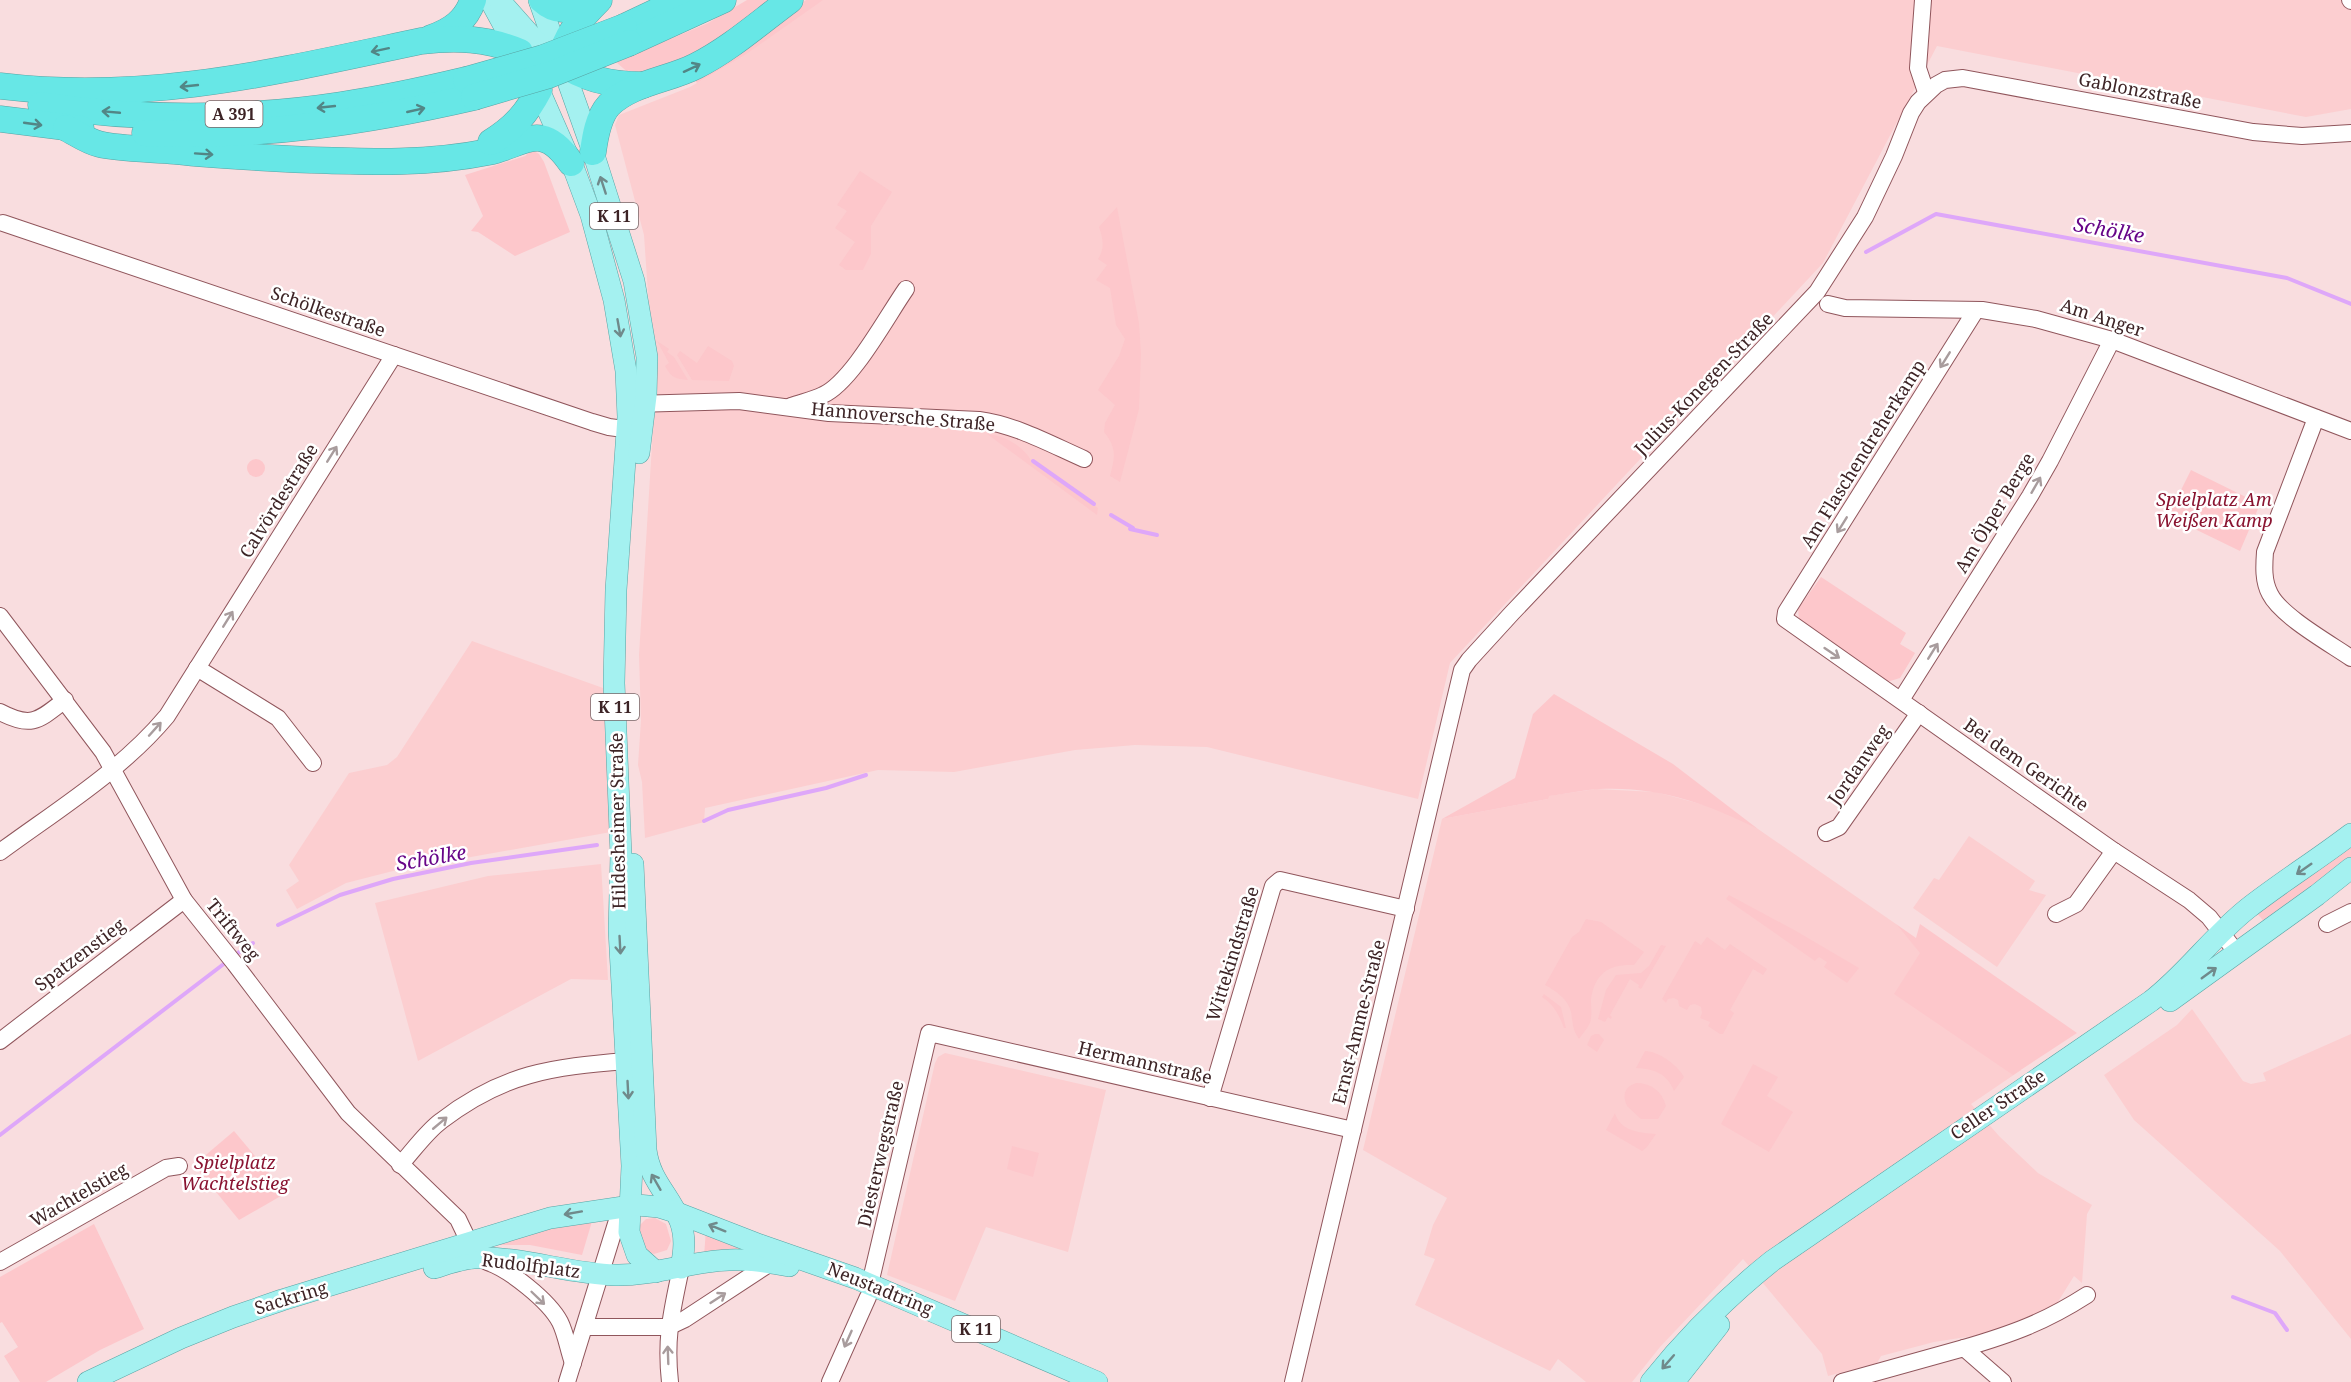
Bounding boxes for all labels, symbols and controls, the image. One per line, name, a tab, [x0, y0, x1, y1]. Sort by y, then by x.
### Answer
one-way arrow	[371, 44, 390, 56]
one-way arrow	[683, 61, 701, 73]
street label: Gablonzstraße	[2077, 66, 2204, 114]
one-way arrow	[179, 81, 199, 92]
road number: A 391	[206, 101, 262, 127]
one-way arrow	[317, 102, 337, 113]
one-way arrow	[407, 104, 426, 116]
one-way arrow	[101, 106, 121, 117]
one-way arrow	[22, 118, 42, 129]
one-way arrow	[194, 148, 214, 159]
one-way arrow	[597, 176, 608, 195]
road number: K 11	[590, 203, 638, 229]
water label: Schölke	[2072, 210, 2147, 249]
street label: Schölkestraße	[268, 280, 389, 342]
street label: Am Anger	[2057, 292, 2148, 342]
street label: Julius-Konegen-Straße	[1628, 307, 1778, 461]
one-way arrow	[614, 318, 625, 337]
one-way arrow	[1939, 351, 1952, 368]
street label: Am Flaschendreherkamp	[1794, 355, 1930, 552]
street label: Hannoversche Straße	[810, 396, 996, 436]
street label: Calvördestraße	[233, 439, 323, 562]
one-way arrow	[326, 446, 338, 463]
street label: Am Ölper Berge	[1949, 448, 2040, 577]
one-way arrow	[2031, 477, 2042, 495]
park label: Spielplatz Am Weißen Kamp	[2155, 487, 2273, 532]
one-way arrow	[1835, 516, 1847, 533]
one-way arrow	[222, 611, 234, 628]
one-way arrow	[1927, 643, 1939, 660]
one-way arrow	[1823, 647, 1840, 659]
road number: K 11	[591, 694, 639, 720]
street label: Bei dem Gerichte	[1959, 712, 2094, 816]
street label: Jordanweg	[1821, 719, 1895, 810]
one-way arrow	[148, 722, 162, 737]
street label: Hildesheimer Straße	[603, 732, 631, 910]
water label: Schölke	[394, 838, 468, 877]
one-way arrow	[2297, 863, 2313, 875]
street label: Wittekindstraße	[1200, 883, 1264, 1024]
street label: Triftweg	[201, 893, 266, 966]
street label: Spatzenstieg	[29, 912, 130, 996]
one-way arrow	[615, 934, 626, 954]
street label: Ernst-Amme-Straße	[1326, 937, 1390, 1107]
one-way arrow	[2200, 967, 2216, 979]
street label: Hermannstraße	[1076, 1035, 1215, 1089]
street label: Celler Straße	[1945, 1063, 2050, 1145]
street label: Diesterwegstraße	[851, 1078, 909, 1229]
one-way arrow	[623, 1079, 634, 1099]
one-way arrow	[432, 1116, 448, 1129]
park label: Spielplatz Wachtelstieg	[181, 1150, 290, 1195]
street label: Wachtelstieg	[25, 1156, 132, 1232]
one-way arrow	[650, 1174, 662, 1191]
one-way arrow	[564, 1208, 583, 1219]
one-way arrow	[709, 1222, 727, 1233]
street label: Rudolfplatz	[480, 1247, 582, 1283]
street label: Neustadtring	[824, 1256, 937, 1320]
street label: Sackring	[251, 1275, 330, 1319]
one-way arrow	[531, 1291, 546, 1305]
one-way arrow	[710, 1291, 727, 1304]
road number: K 11	[952, 1316, 1000, 1342]
one-way arrow	[842, 1330, 853, 1348]
one-way arrow	[662, 1345, 674, 1365]
one-way arrow	[1661, 1354, 1675, 1369]

